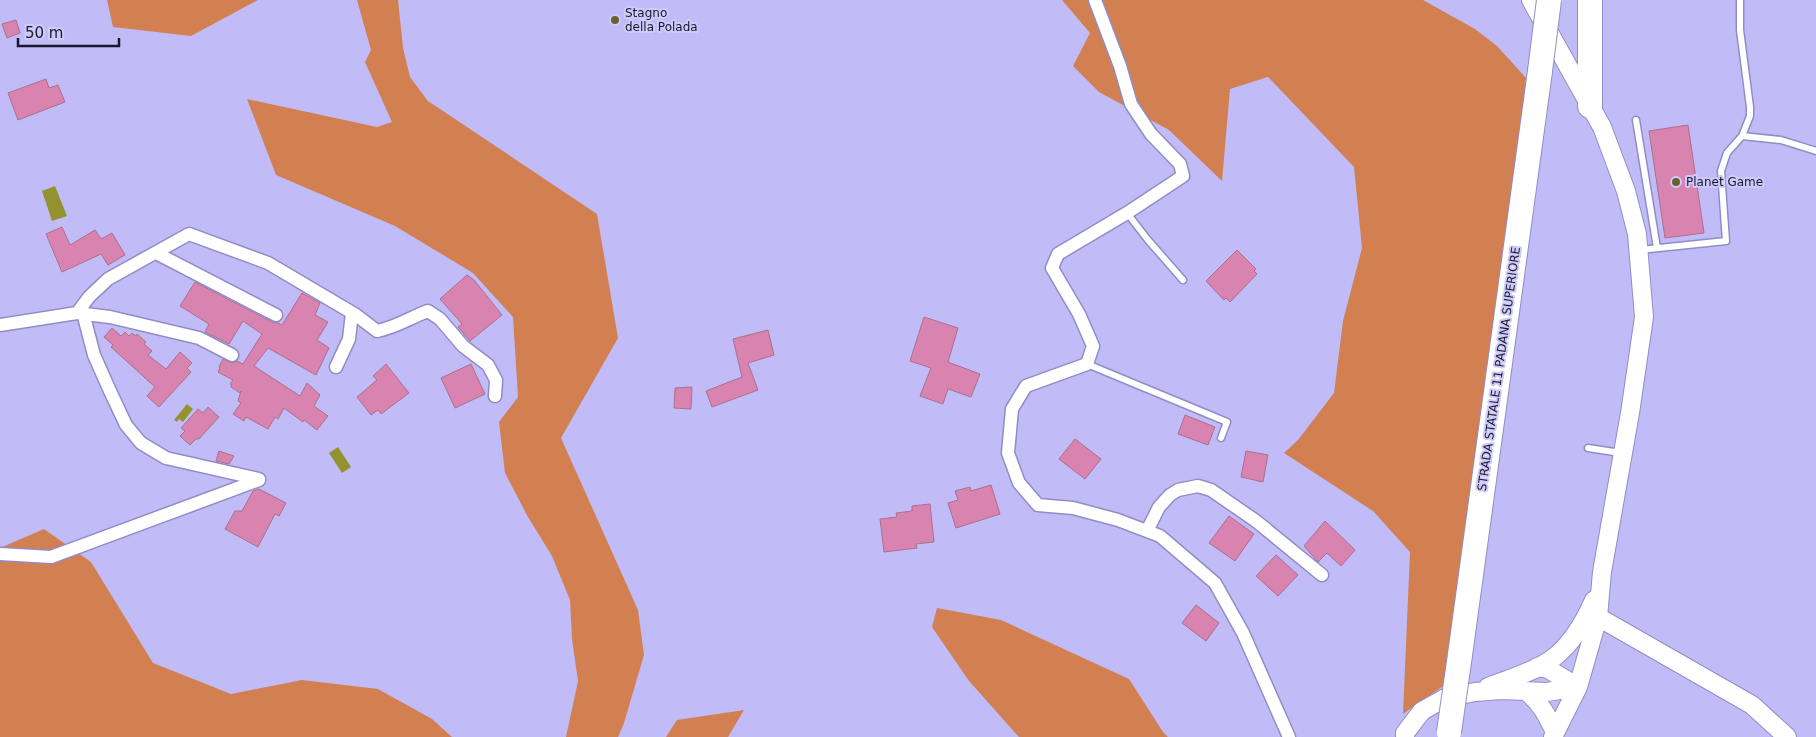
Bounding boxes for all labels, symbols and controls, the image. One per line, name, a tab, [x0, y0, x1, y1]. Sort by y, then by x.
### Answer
place label: Stagno della Polada	[625, 6, 698, 34]
marker: Stagno della Polada	[609, 14, 621, 26]
scale bar	[18, 15, 119, 47]
text: 50 m	[25, 24, 63, 42]
place label: Planet Game	[1686, 175, 1763, 189]
marker: Planet Game	[1670, 176, 1682, 188]
street label: STRADA STATALE 11 PADANA SUPERIORE	[1475, 246, 1523, 492]

